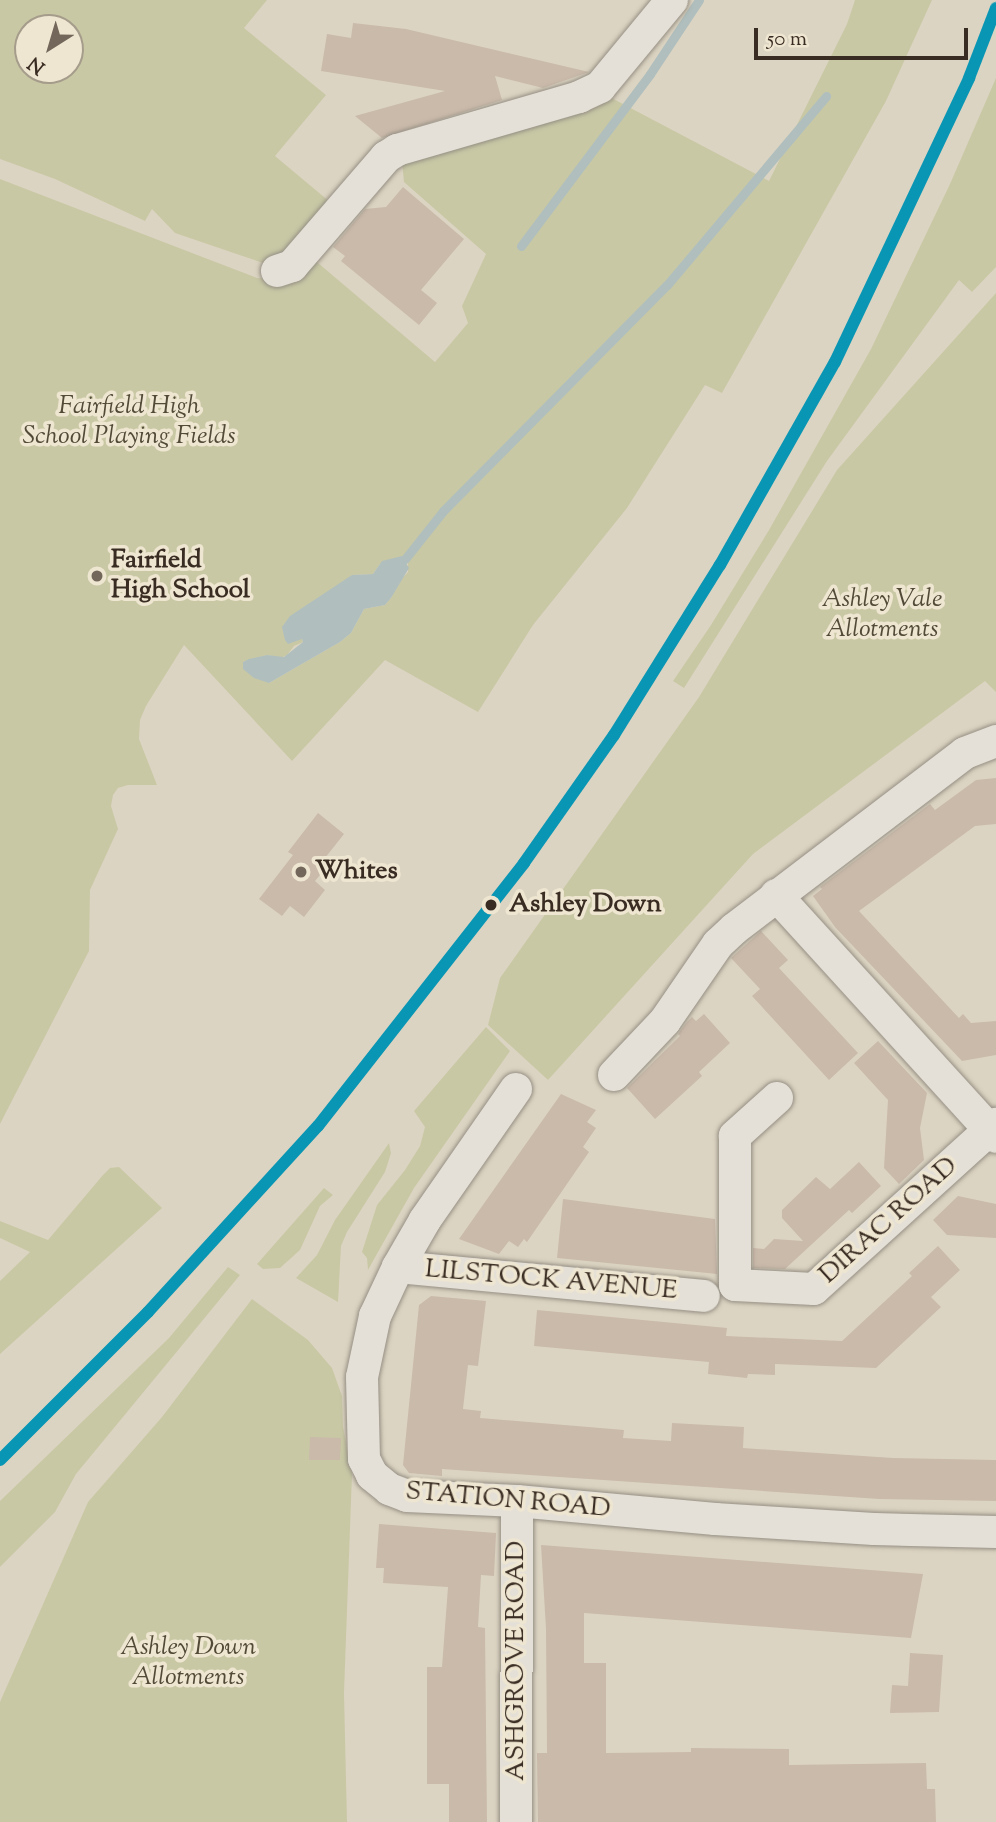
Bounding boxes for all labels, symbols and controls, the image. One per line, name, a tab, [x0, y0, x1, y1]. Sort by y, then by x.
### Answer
north arrow	[14, 14, 84, 84]
scale bar	[758, 14, 972, 58]
text: 50 m	[767, 25, 807, 55]
text: N	[23, 49, 51, 80]
park label: Fairfield High School Playing Fields	[22, 391, 236, 452]
place label: Fairfield High School	[111, 545, 250, 606]
marker: Fairfield High School	[89, 568, 105, 584]
park label: Ashley Vale Allotments	[822, 584, 942, 646]
place label: Whites	[315, 856, 398, 888]
marker: Whites	[293, 864, 309, 880]
place label: Ashley Down	[509, 889, 662, 921]
marker: Ashley Down	[479, 893, 503, 917]
street label: DIRAC ROAD	[814, 1151, 964, 1291]
street label: LILSTOCK AVENUE	[424, 1254, 678, 1308]
street label: STATION ROAD	[404, 1476, 612, 1526]
street label: ASHGROVE ROAD	[501, 1541, 533, 1781]
park label: Ashley Down Allotments	[120, 1632, 256, 1694]

